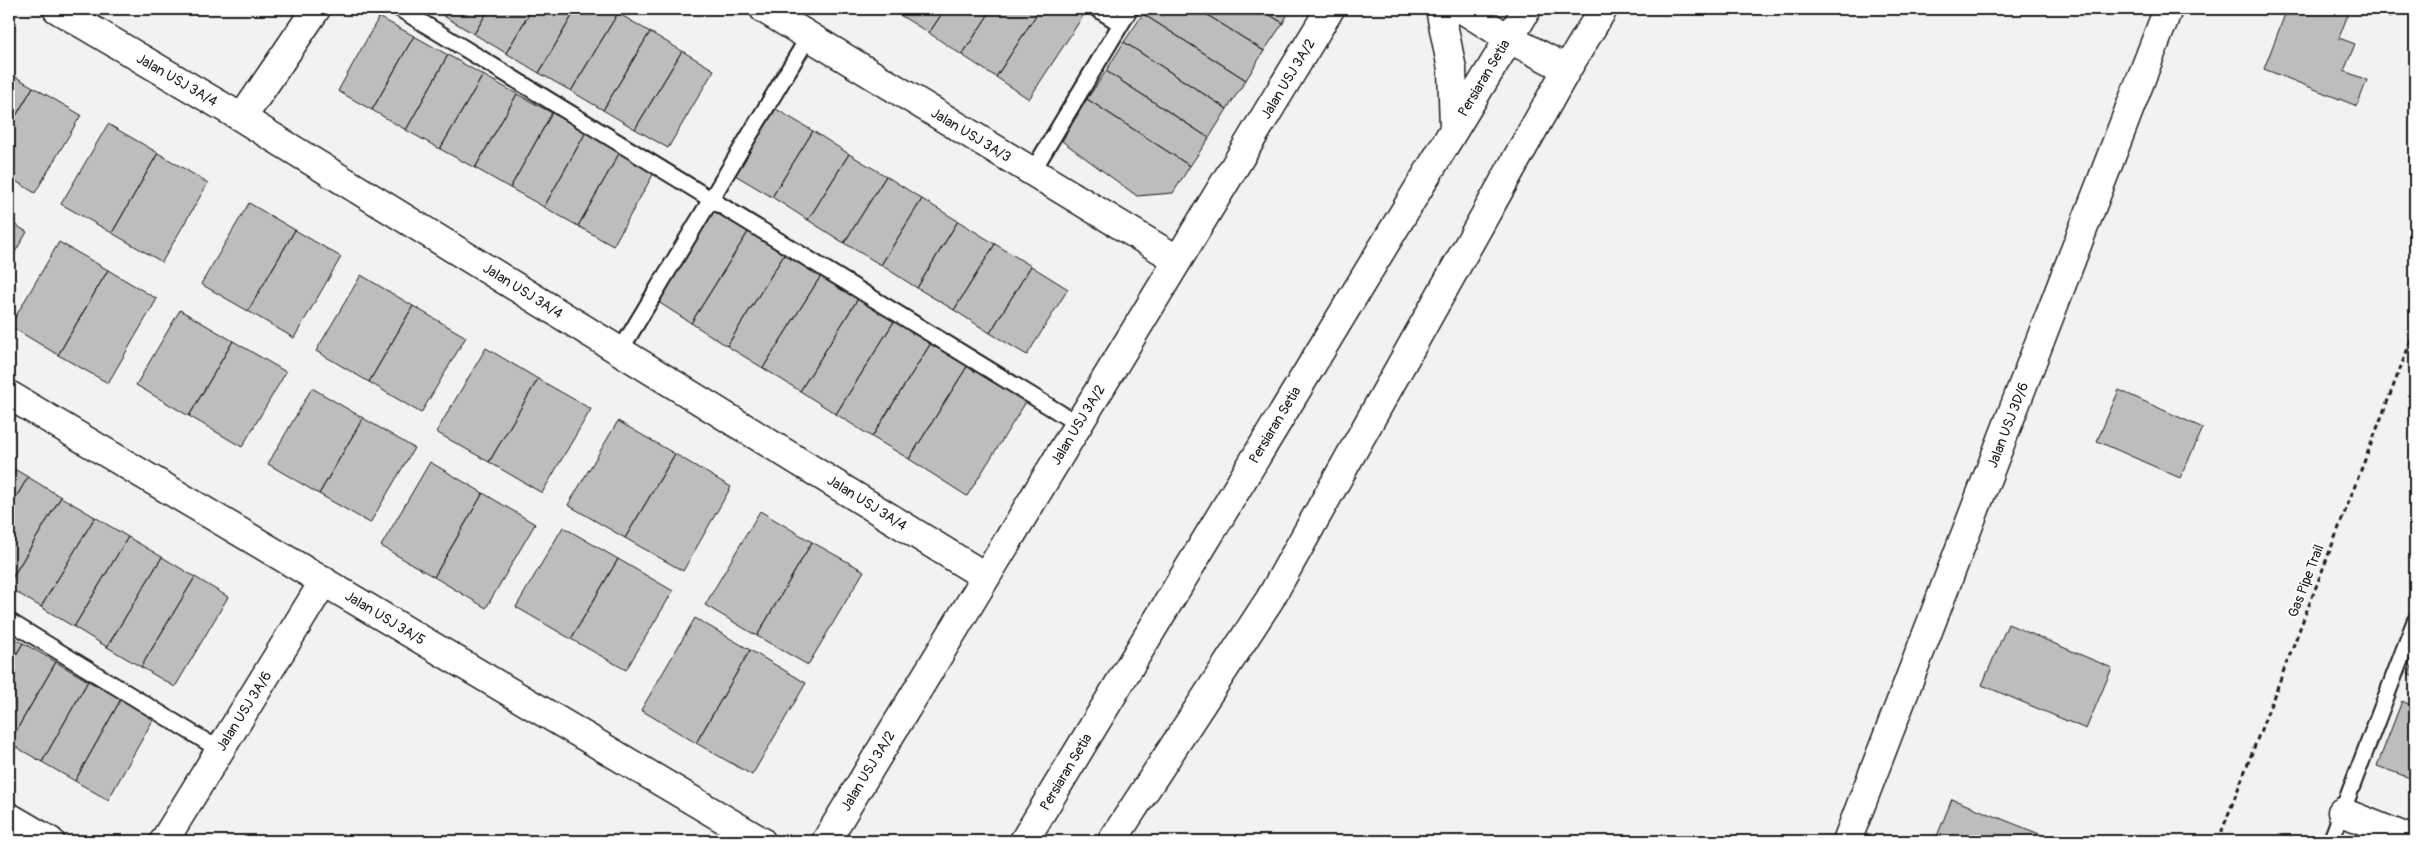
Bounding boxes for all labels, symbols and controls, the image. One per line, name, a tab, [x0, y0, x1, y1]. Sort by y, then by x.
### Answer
street label: Jalan USJ 3A/2	[1257, 36, 1319, 122]
street label: Persiaran Setia	[1454, 36, 1514, 120]
street label: Jalan USJ 3A/4	[133, 50, 221, 110]
street label: Jalan USJ 3A/3	[928, 104, 1014, 166]
street label: Jalan USJ 3A/4	[480, 260, 566, 322]
street label: Jalan USJ 3D/6	[1984, 380, 2032, 470]
street label: Jalan USJ 3A/2	[1047, 382, 1109, 468]
street label: Persiaran Setia	[1245, 383, 1305, 467]
street label: Jalan USJ 3A/4	[824, 472, 910, 534]
street label: Gas Pipe Trail	[2284, 542, 2328, 620]
street label: Jalan USJ 3A/5	[342, 587, 428, 649]
street label: Jalan USJ 3A/6	[213, 668, 275, 754]
street label: Jalan USJ 3A/2	[837, 728, 899, 814]
street label: Persiaran Setia	[1036, 730, 1096, 814]

